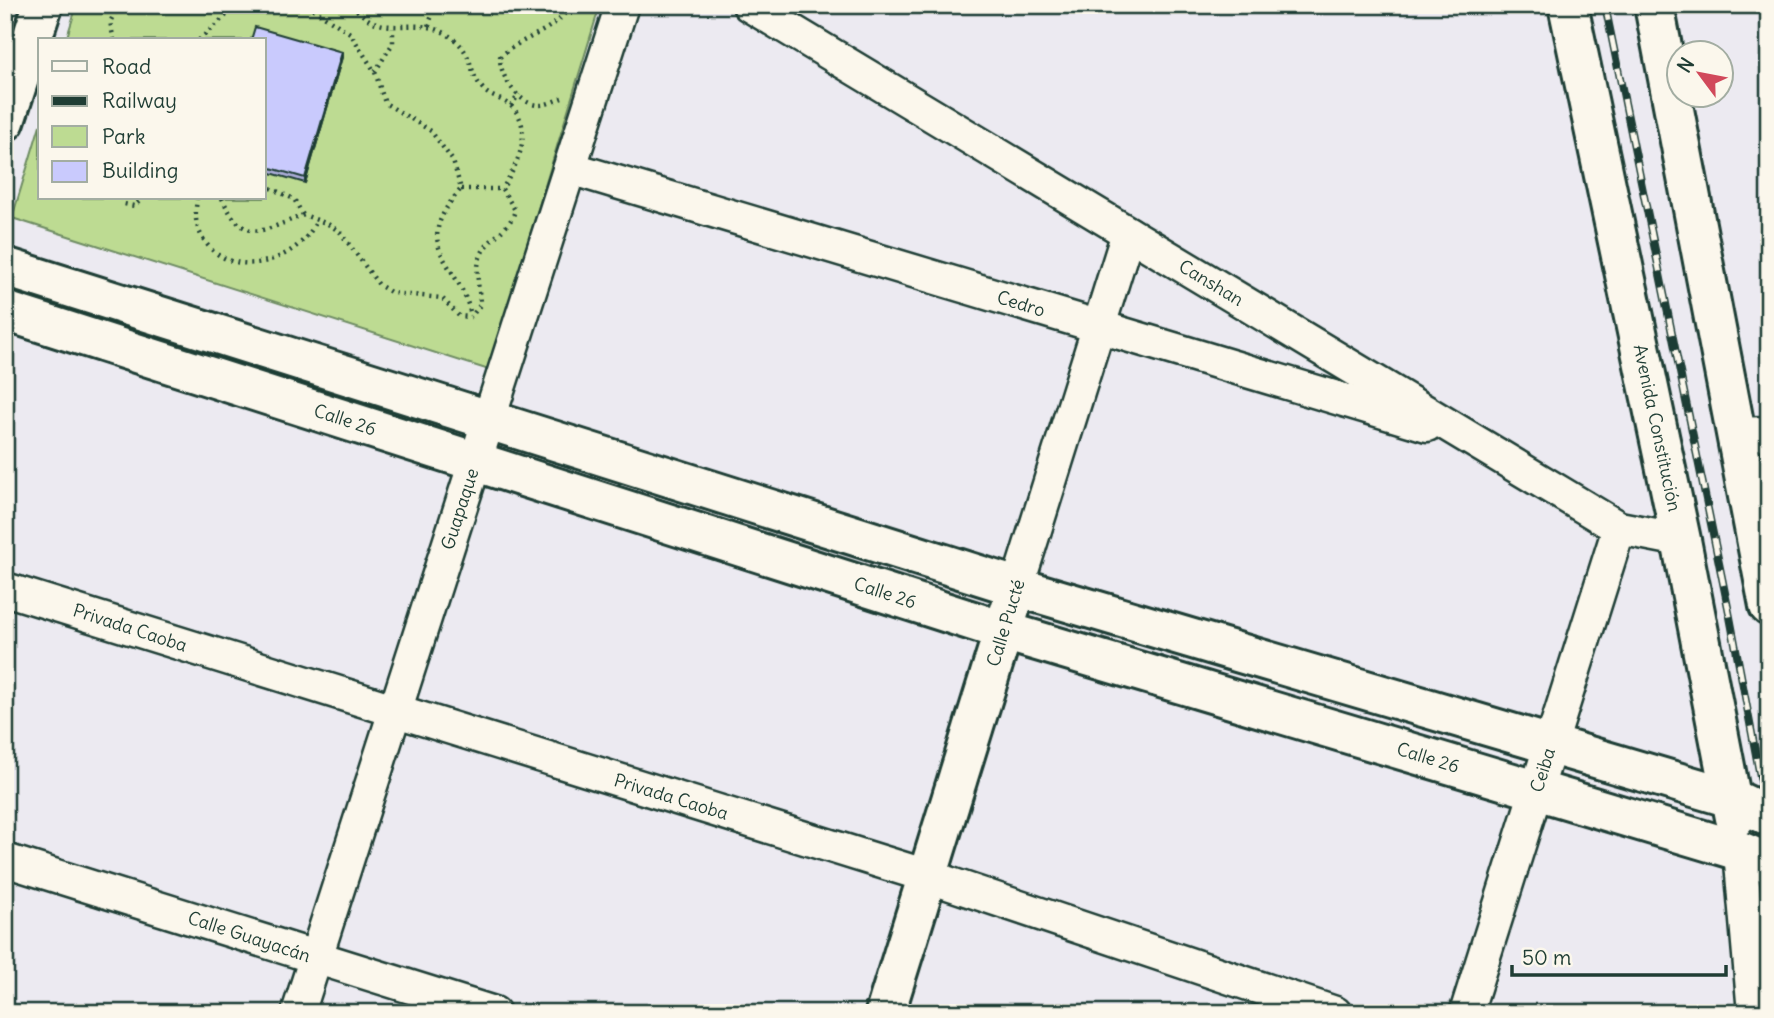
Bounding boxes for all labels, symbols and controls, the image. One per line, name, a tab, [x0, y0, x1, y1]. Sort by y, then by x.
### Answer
legend	[38, 38, 266, 200]
north arrow	[1666, 38, 1736, 108]
text: Road	[102, 53, 151, 80]
text: N	[1672, 53, 1699, 77]
text: Railway	[102, 87, 177, 114]
text: Park	[102, 123, 145, 150]
text: Building	[102, 157, 178, 184]
street label: Canshan	[1175, 254, 1248, 311]
street label: Cedro	[994, 285, 1048, 322]
street label: Avenida Constitución	[1629, 342, 1686, 514]
street label: Calle 26	[311, 399, 379, 440]
street label: Guapaque	[436, 465, 483, 552]
street label: Calle 26	[851, 572, 919, 613]
street label: Calle Pucté	[981, 576, 1030, 669]
street label: Privada Caoba	[70, 598, 190, 657]
street label: Calle 26	[1394, 737, 1462, 778]
street label: Ceiba	[1525, 745, 1560, 795]
street label: Privada Caoba	[611, 768, 731, 825]
street label: Calle Guayacán	[185, 906, 313, 967]
scale bar	[1512, 934, 1725, 978]
text: 50 m	[1522, 944, 1571, 971]

